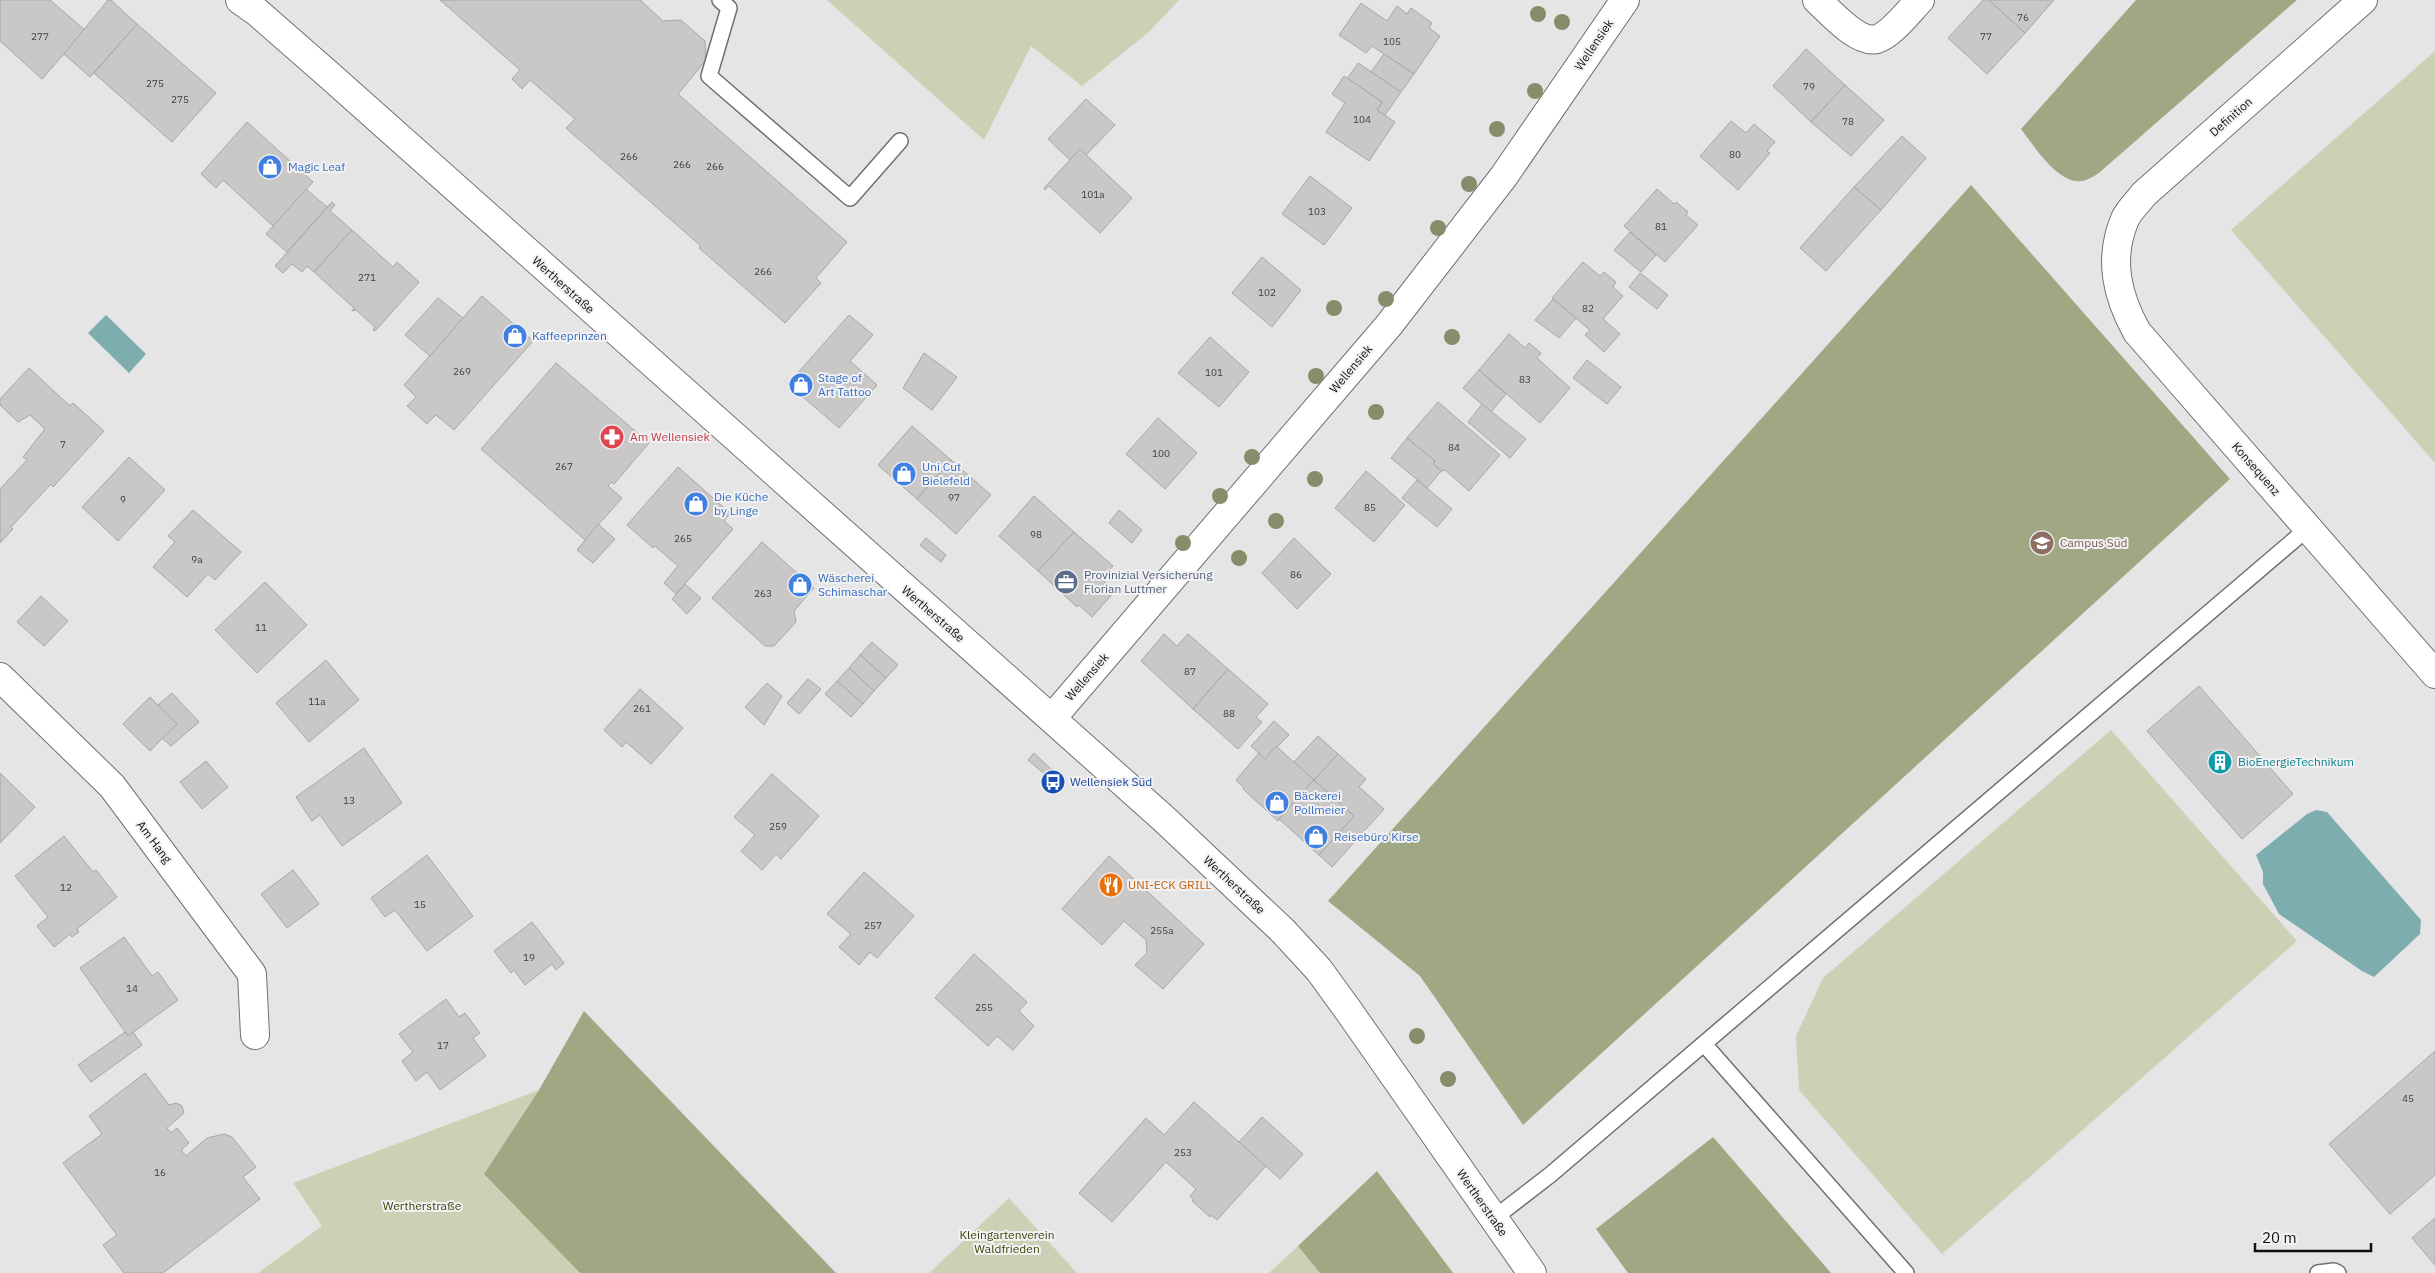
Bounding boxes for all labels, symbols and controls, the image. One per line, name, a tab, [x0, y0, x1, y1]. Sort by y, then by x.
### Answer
house number: 76	[2017, 11, 2029, 24]
street label: Wellensiek	[1571, 16, 1617, 73]
house number: 277	[31, 30, 49, 43]
house number: 77	[1980, 30, 1992, 43]
house number: 105	[1383, 35, 1401, 48]
house number: 275	[146, 77, 164, 90]
house number: 79	[1803, 80, 1815, 93]
house number: 275	[171, 93, 189, 106]
street label: Definition	[2206, 94, 2255, 140]
house number: 104	[1353, 113, 1371, 126]
house number: 78	[1842, 115, 1854, 128]
house number: 80	[1729, 148, 1741, 161]
house number: 266	[620, 150, 638, 163]
shop icon: Magic Leaf	[257, 154, 283, 180]
house number: 266	[673, 158, 691, 171]
place label: Magic Leaf	[288, 159, 345, 174]
house number: 266	[706, 160, 724, 173]
house number: 101a	[1081, 188, 1105, 201]
house number: 103	[1308, 205, 1326, 218]
house number: 81	[1655, 220, 1667, 233]
street label: Wertherstraße	[529, 253, 598, 317]
house number: 266	[754, 265, 772, 278]
house number: 271	[358, 271, 376, 284]
house number: 102	[1258, 286, 1276, 299]
house number: 82	[1582, 302, 1594, 315]
shop icon: Kaffeeprinzen	[502, 323, 528, 349]
place label: Kaffeeprinzen	[532, 328, 607, 343]
street label: Wellensiek	[1326, 341, 1376, 396]
house number: 269	[453, 365, 471, 378]
house number: 101	[1205, 366, 1223, 379]
place label: Stage of Art Tattoo	[818, 370, 872, 399]
shop icon: Stage of Art Tattoo	[788, 372, 814, 398]
house number: 83	[1519, 373, 1531, 386]
pharmacy icon: Am Wellensiek	[599, 424, 625, 450]
place label: Am Wellensiek	[630, 429, 710, 444]
house number: 7	[60, 438, 66, 451]
street label: Konsequenz	[2229, 439, 2284, 499]
house number: 84	[1448, 441, 1460, 454]
house number: 100	[1152, 447, 1170, 460]
place label: Uni Cut Bielefeld	[922, 459, 970, 488]
house number: 267	[555, 460, 573, 473]
shop icon: Uni Cut Bielefeld	[891, 461, 917, 487]
place label: Die Küche by Linge	[714, 489, 769, 518]
shop icon: Die Küche by Linge	[683, 491, 709, 517]
house number: 97	[948, 491, 960, 504]
house number: 9	[120, 493, 126, 506]
house number: 85	[1364, 501, 1376, 514]
house number: 98	[1030, 528, 1042, 541]
school or university icon: Campus Süd	[2029, 530, 2055, 556]
house number: 265	[674, 532, 692, 545]
place label: Campus Süd	[2060, 535, 2128, 550]
house number: 9a	[191, 553, 203, 566]
place label: Provinizial Versicherung Florian Luttmer	[1084, 567, 1213, 596]
house number: 86	[1290, 568, 1302, 581]
office icon: Provinizial Versicherung Florian Luttmer	[1053, 569, 1079, 595]
place label: Wäscherei Schimaschar	[818, 570, 888, 599]
shop icon: Wäscherei Schimaschar	[787, 572, 813, 598]
street label: Wertherstraße	[899, 582, 968, 645]
house number: 263	[754, 587, 772, 600]
house number: 11	[255, 621, 267, 634]
street label: Wellensiek	[1062, 649, 1112, 704]
house number: 87	[1184, 665, 1196, 678]
house number: 11a	[308, 695, 326, 708]
house number: 261	[633, 702, 651, 715]
house number: 88	[1223, 707, 1235, 720]
building icon: BioEnergieTechnikum	[2207, 749, 2233, 775]
place label: BioEnergieTechnikum	[2238, 754, 2354, 769]
bus stop icon: Wellensiek Süd	[1040, 769, 1066, 795]
place label: Wellensiek Süd	[1070, 774, 1152, 789]
place label: Bäckerei Pollmeier	[1294, 788, 1346, 817]
shop icon: Bäckerei Pollmeier	[1264, 790, 1290, 816]
house number: 13	[343, 794, 355, 807]
street label: Am Hang	[134, 818, 176, 866]
house number: 259	[769, 820, 787, 833]
shop icon: Reisebüro Kirse	[1303, 824, 1329, 850]
place label: Reisebüro Kirse	[1334, 829, 1419, 844]
street label: Wertherstraße	[1200, 852, 1268, 917]
restaurant icon: UNI-ECK GRILL	[1098, 872, 1124, 898]
place label: UNI-ECK GRILL	[1128, 877, 1212, 892]
house number: 12	[60, 881, 72, 894]
house number: 15	[414, 898, 426, 911]
house number: 257	[864, 919, 882, 932]
house number: 255a	[1150, 924, 1174, 937]
house number: 19	[523, 951, 535, 964]
house number: 14	[126, 982, 138, 995]
house number: 255	[975, 1001, 993, 1014]
house number: 17	[437, 1039, 449, 1052]
house number: 45	[2402, 1092, 2414, 1105]
house number: 253	[1174, 1146, 1192, 1159]
house number: 16	[154, 1166, 166, 1179]
street label: Wertherstraße	[1454, 1166, 1511, 1240]
park label: Wertherstraße	[383, 1198, 462, 1213]
scale bar	[2255, 1220, 2371, 1252]
park label: Kleingartenverein Waldfrieden	[959, 1227, 1055, 1256]
text: 20 m	[2262, 1228, 2297, 1247]

